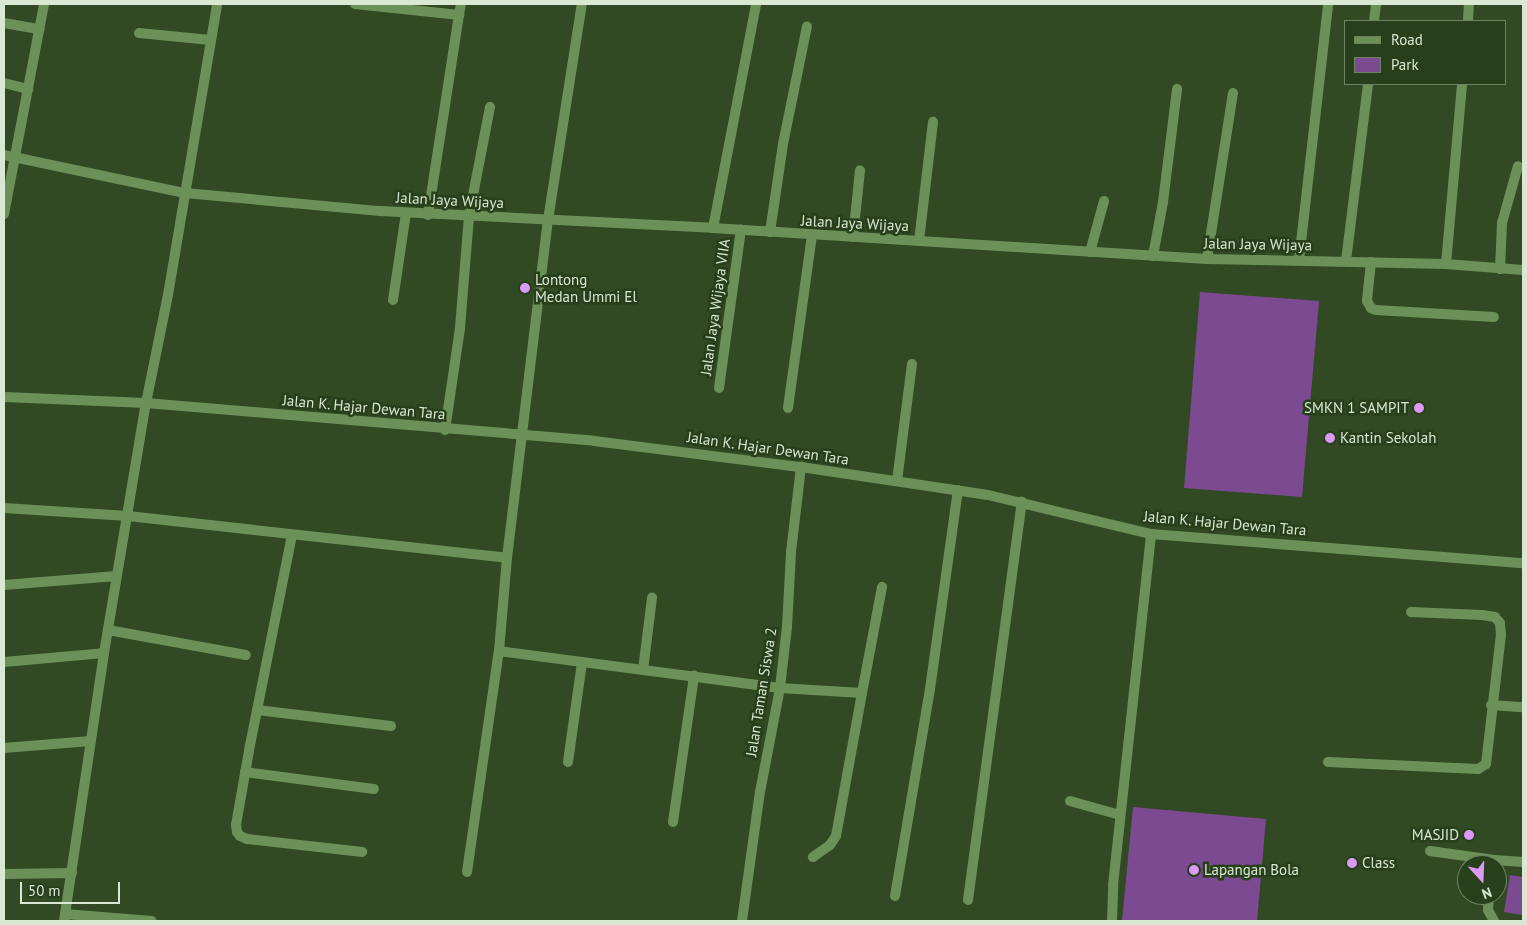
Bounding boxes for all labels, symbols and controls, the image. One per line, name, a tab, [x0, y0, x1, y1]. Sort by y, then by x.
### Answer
legend	[1344, 20, 1507, 85]
text: Road	[1391, 30, 1423, 49]
text: Park	[1391, 55, 1419, 74]
street label: Jalan Jaya Wijaya	[395, 188, 505, 212]
street label: Jalan Jaya Wijaya	[800, 211, 910, 235]
street label: Jalan Jaya Wijaya	[1204, 234, 1312, 254]
street label: Jalan Jaya Wijaya VIIA	[696, 237, 734, 377]
place label: Lontong Medan Ummi El	[535, 270, 637, 305]
marker: Lontong Medan Ummi El	[519, 282, 531, 294]
street label: Jalan K. Hajar Dewan Tara	[281, 391, 447, 423]
place label: SMKN 1 SAMPIT	[1304, 399, 1409, 417]
marker: SMKN 1 SAMPIT	[1413, 402, 1425, 414]
street label: Jalan K. Hajar Dewan Tara	[685, 428, 851, 468]
place label: Kantin Sekolah	[1340, 429, 1436, 447]
marker: Kantin Sekolah	[1324, 432, 1336, 444]
street label: Jalan K. Hajar Dewan Tara	[1142, 507, 1308, 539]
street label: Jalan Taman Siswa 2	[742, 626, 780, 758]
place label: MASJID	[1412, 826, 1459, 844]
marker: MASJID	[1463, 829, 1475, 841]
place label: Class	[1362, 854, 1395, 872]
north arrow	[1457, 855, 1507, 905]
marker: Class	[1346, 857, 1358, 869]
place label: Lapangan Bola	[1204, 861, 1299, 879]
marker: Lapangan Bola	[1188, 864, 1200, 876]
scale bar	[22, 872, 122, 904]
text: 50 m	[28, 881, 61, 900]
text: N	[1479, 883, 1494, 903]

